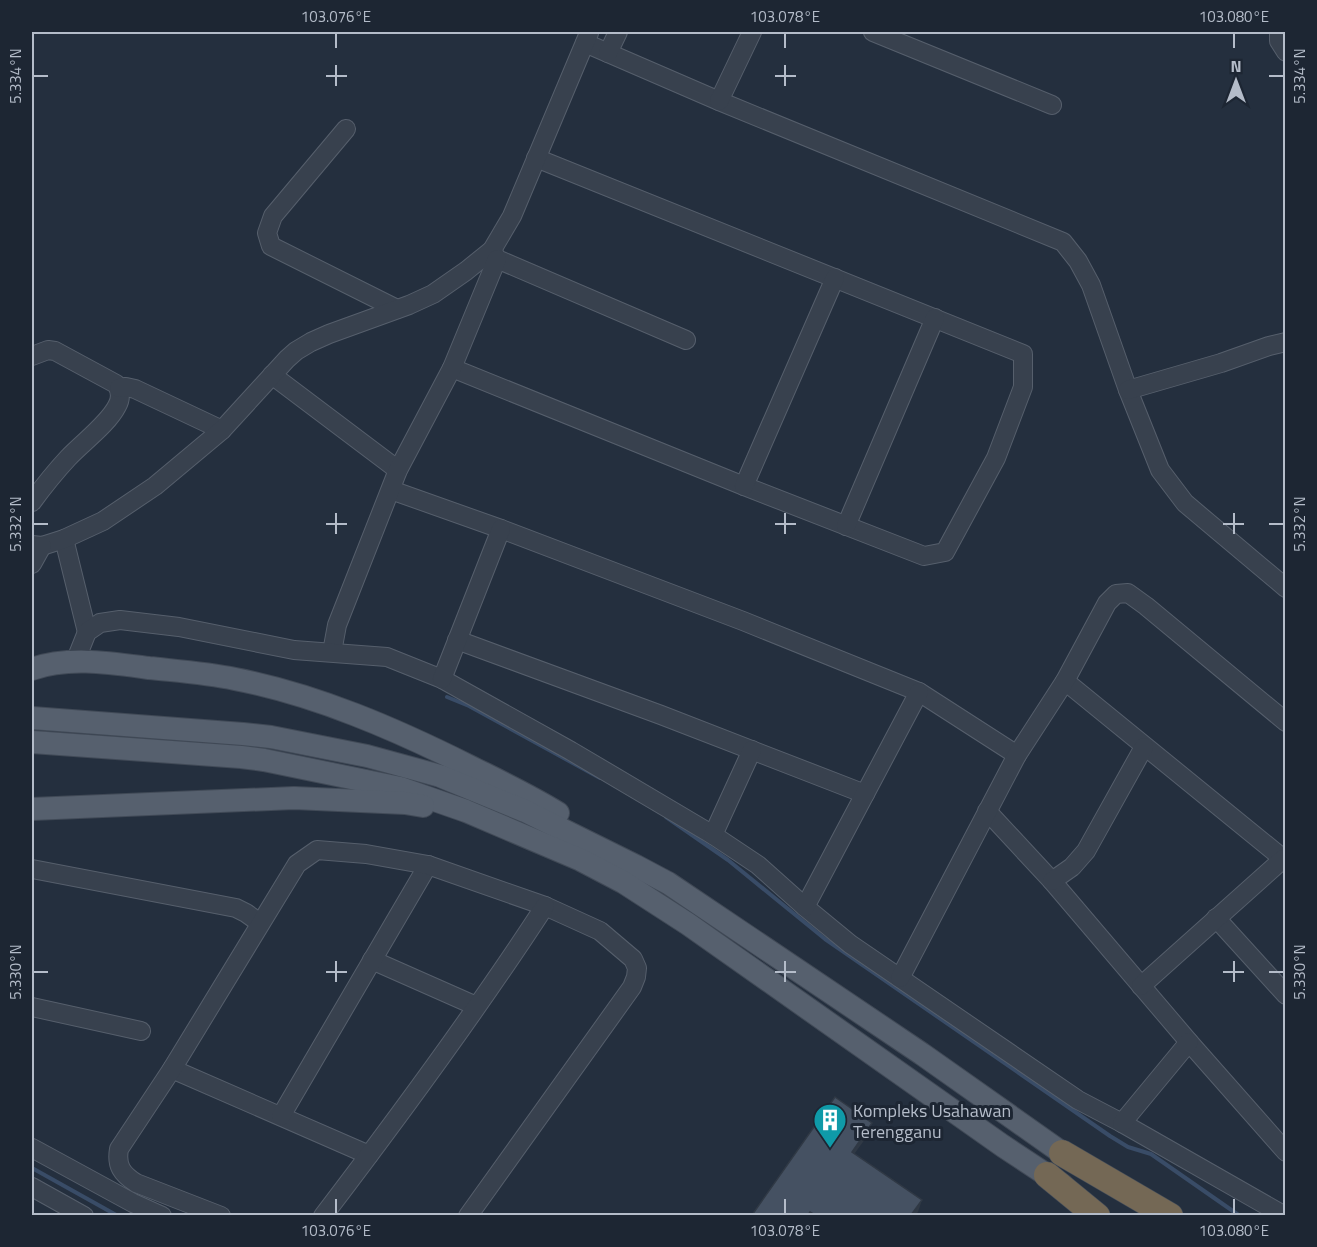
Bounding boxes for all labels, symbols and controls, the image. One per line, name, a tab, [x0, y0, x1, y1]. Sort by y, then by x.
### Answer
text: 103.076°E	[301, 5, 371, 28]
text: 103.078°E	[750, 5, 820, 28]
text: 103.080°E	[1199, 5, 1269, 28]
text: 5.334°N	[4, 48, 27, 104]
text: 5.334°N	[1288, 48, 1311, 104]
north arrow	[1206, 51, 1266, 111]
text: N	[1230, 54, 1242, 78]
text: 5.332°N	[4, 496, 27, 552]
text: 5.332°N	[1288, 496, 1311, 552]
text: 5.330°N	[4, 944, 27, 1000]
text: 5.330°N	[1288, 944, 1311, 1000]
place label: Kompleks Usahawan Terengganu	[853, 1097, 1011, 1145]
building icon: Kompleks Usahawan Terengganu	[812, 1102, 848, 1149]
text: 103.076°E	[301, 1219, 371, 1242]
text: 103.078°E	[750, 1219, 820, 1242]
text: 103.080°E	[1199, 1219, 1269, 1242]

